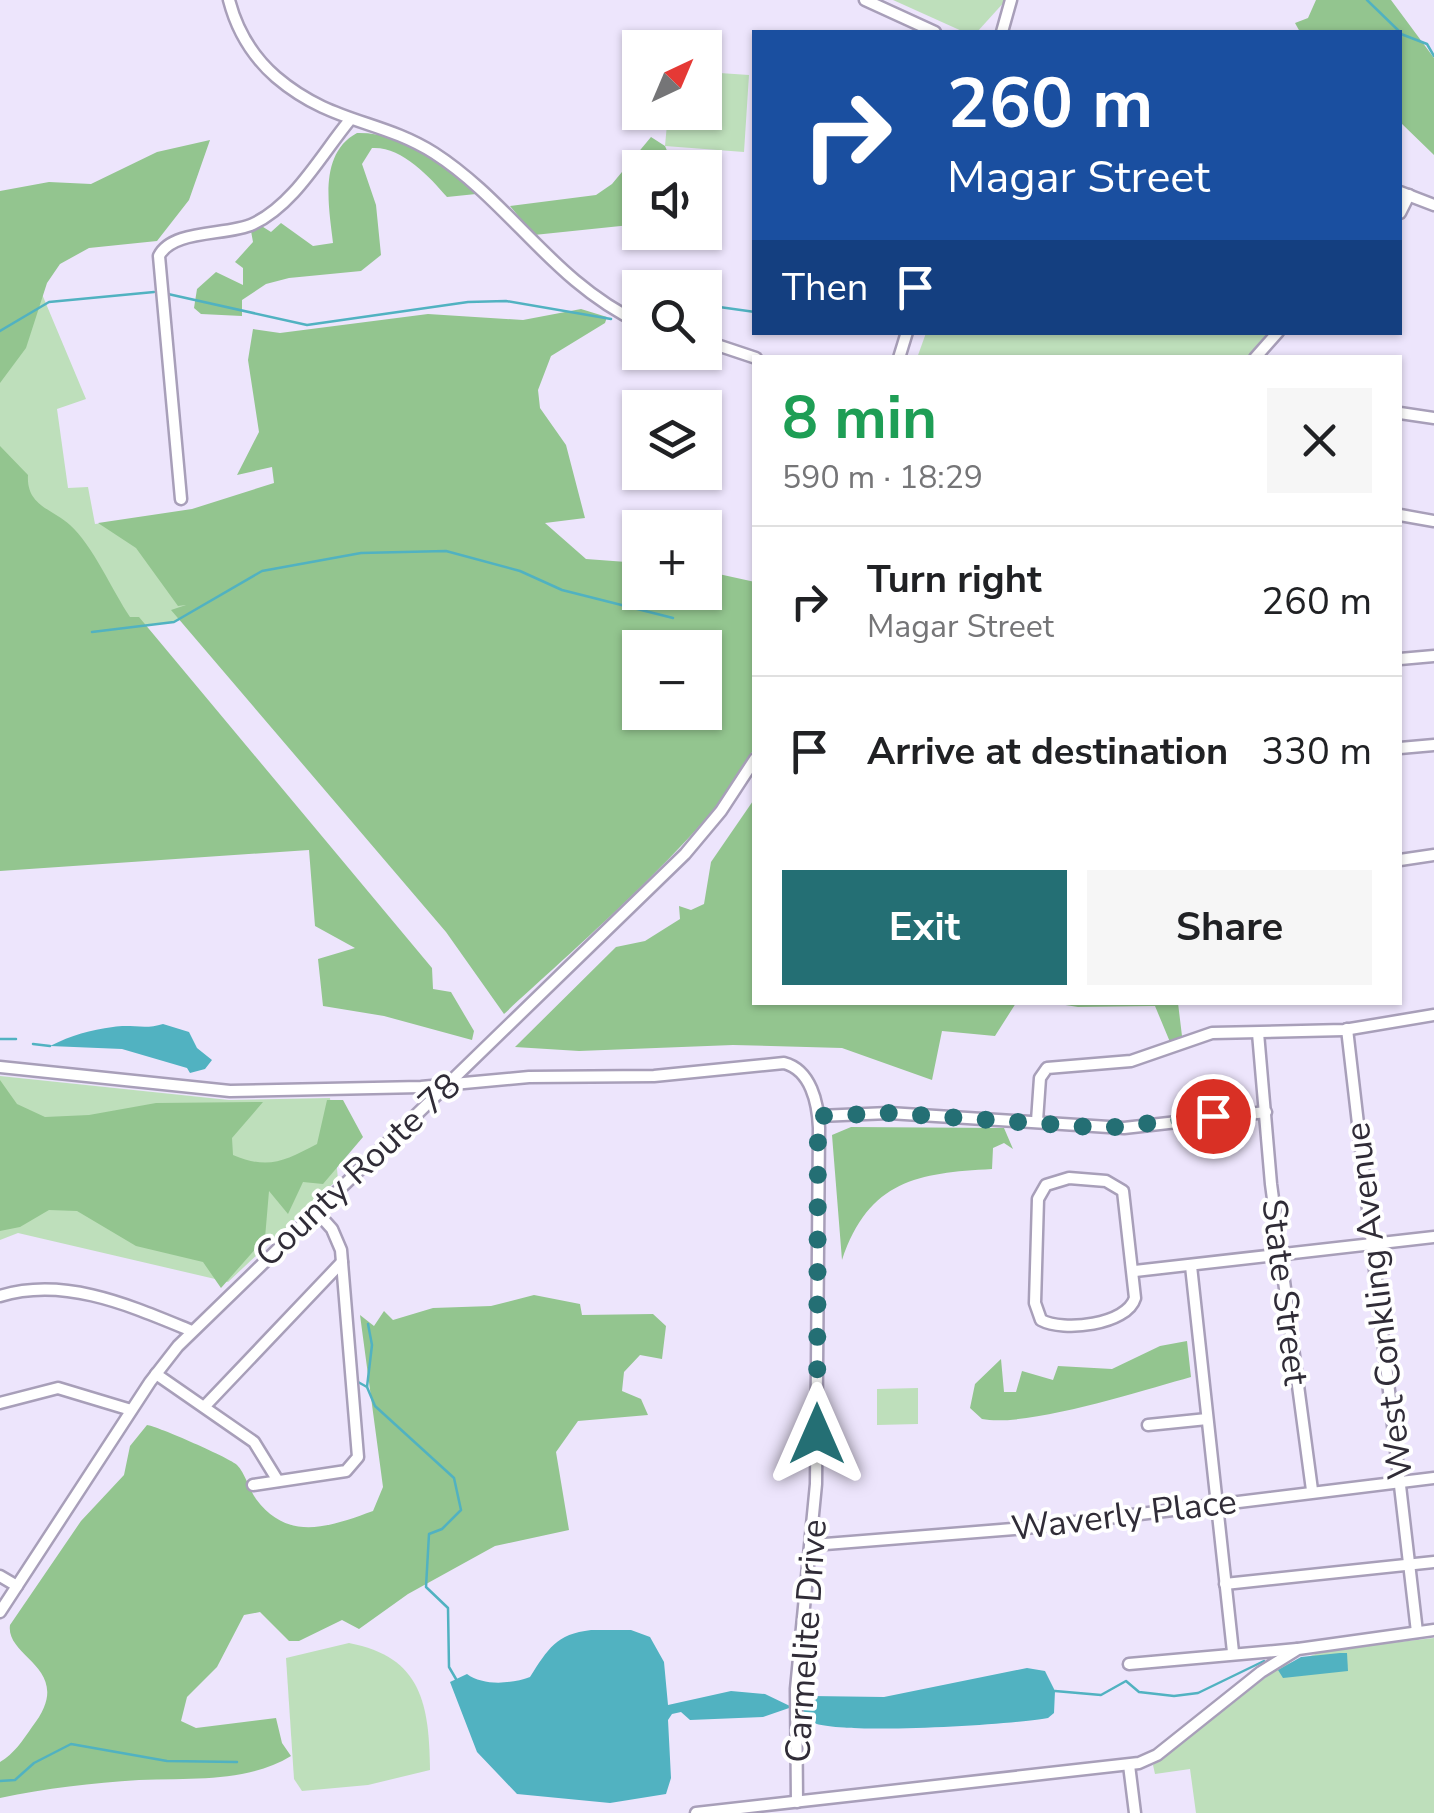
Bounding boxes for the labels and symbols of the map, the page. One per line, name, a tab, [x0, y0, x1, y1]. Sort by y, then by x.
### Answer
north arrow	[622, 30, 722, 130]
street label: County Route 78	[245, 1063, 471, 1277]
pin	[1171, 1074, 1256, 1159]
street label: West Conkling Avenue	[1334, 1120, 1424, 1482]
street label: State Street	[1250, 1196, 1320, 1389]
position arrow	[765, 1382, 869, 1486]
street label: Waverly Place	[1009, 1478, 1239, 1552]
street label: Carmelite Drive	[774, 1518, 838, 1764]

